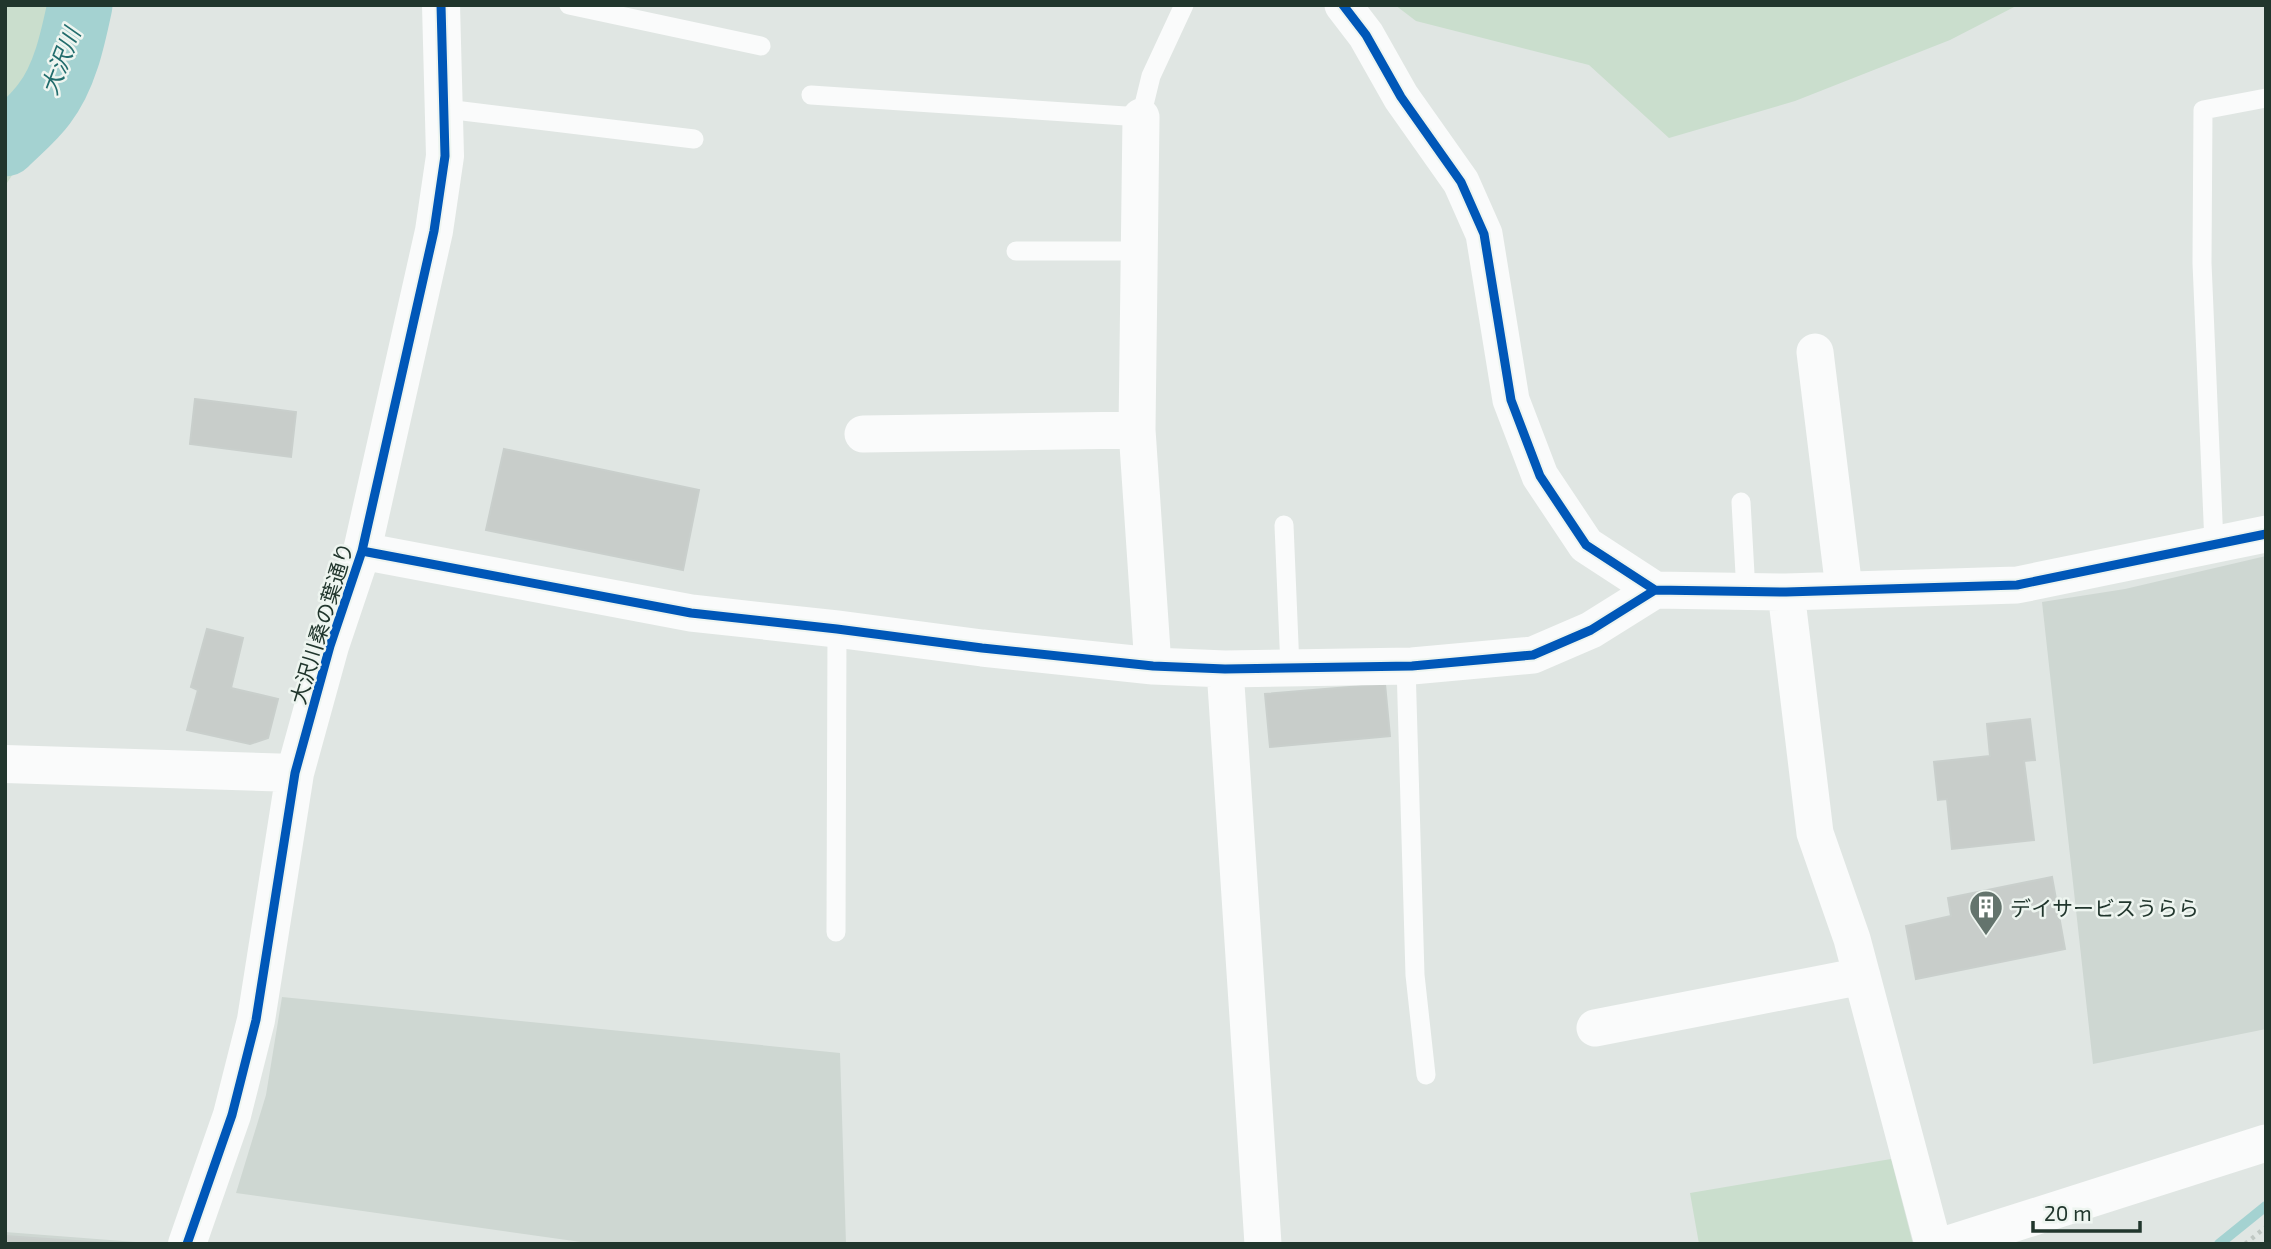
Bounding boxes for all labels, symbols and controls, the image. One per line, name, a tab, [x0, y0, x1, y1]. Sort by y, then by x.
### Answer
water label: 大沢川	[35, 21, 87, 98]
street label: 大沢川桑の葉通り	[284, 539, 358, 707]
building icon: デイサービスうらら	[1967, 888, 2005, 937]
place label: デイサービスうらら	[2010, 895, 2199, 920]
scale bar	[2033, 1190, 2140, 1234]
text: 20 m	[2044, 1200, 2092, 1225]

